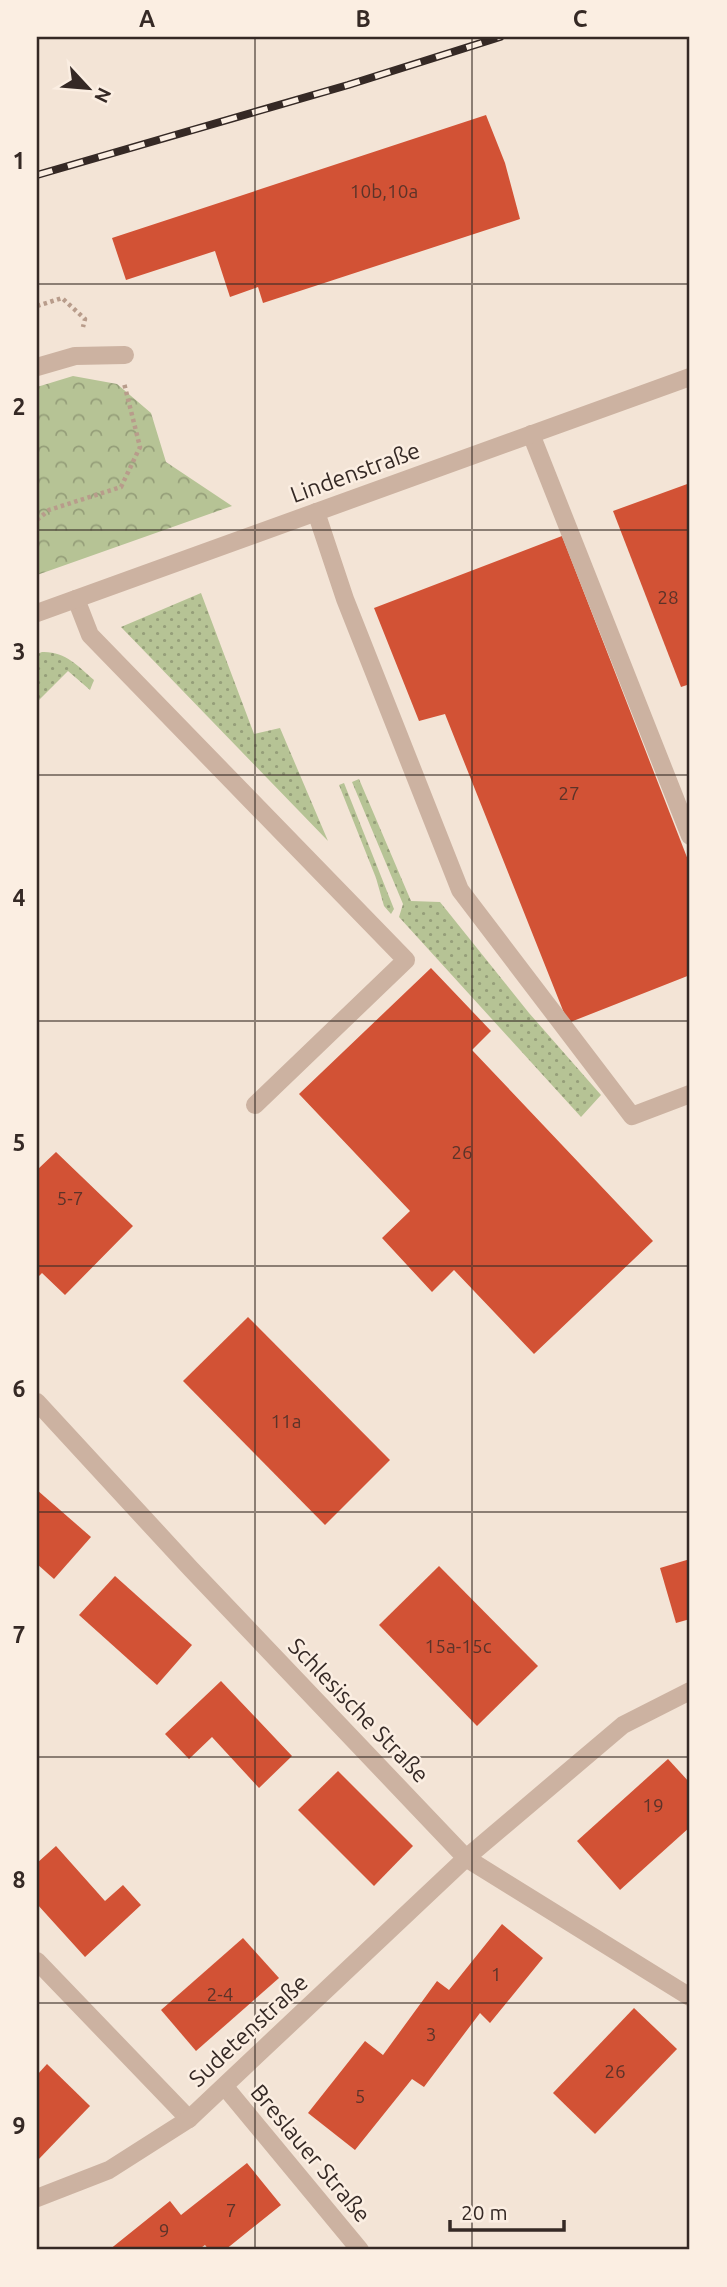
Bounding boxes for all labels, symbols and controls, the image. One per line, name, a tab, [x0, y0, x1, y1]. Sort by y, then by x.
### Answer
text: A	[139, 6, 155, 31]
text: B	[355, 6, 371, 31]
text: C	[573, 6, 588, 31]
north arrow	[52, 52, 122, 122]
text: N	[90, 84, 116, 107]
text: 1	[13, 148, 25, 173]
house number: 10b,10a	[350, 180, 418, 202]
text: 2	[13, 394, 25, 419]
street label: Lindenstraße	[287, 437, 423, 507]
house number: 28	[657, 586, 679, 608]
text: 3	[13, 639, 25, 664]
house number: 27	[558, 782, 580, 804]
text: 4	[13, 885, 26, 910]
text: 5	[13, 1130, 25, 1155]
house number: 26	[451, 1141, 473, 1163]
house number: 5-7	[57, 1187, 83, 1209]
text: 6	[13, 1376, 26, 1401]
house number: 11a	[270, 1410, 302, 1432]
text: 7	[13, 1622, 25, 1647]
street label: Schlesische Straße	[284, 1633, 434, 1787]
house number: 15a-15c	[425, 1635, 492, 1657]
house number: 19	[642, 1794, 664, 1816]
text: 8	[13, 1867, 25, 1892]
house number: 1	[491, 1963, 501, 1985]
street label: Sudetenstraße	[184, 1969, 312, 2091]
house number: 2-4	[207, 1983, 233, 2005]
house number: 3	[426, 2023, 436, 2045]
house number: 26	[604, 2060, 626, 2082]
street label: Breslauer Straße	[246, 2079, 376, 2227]
house number: 5	[355, 2085, 365, 2107]
text: 9	[13, 2113, 25, 2138]
scale bar	[450, 2189, 564, 2233]
house number: 7	[226, 2199, 236, 2221]
text: 20 m	[461, 2200, 508, 2224]
house number: 9	[159, 2219, 169, 2241]

